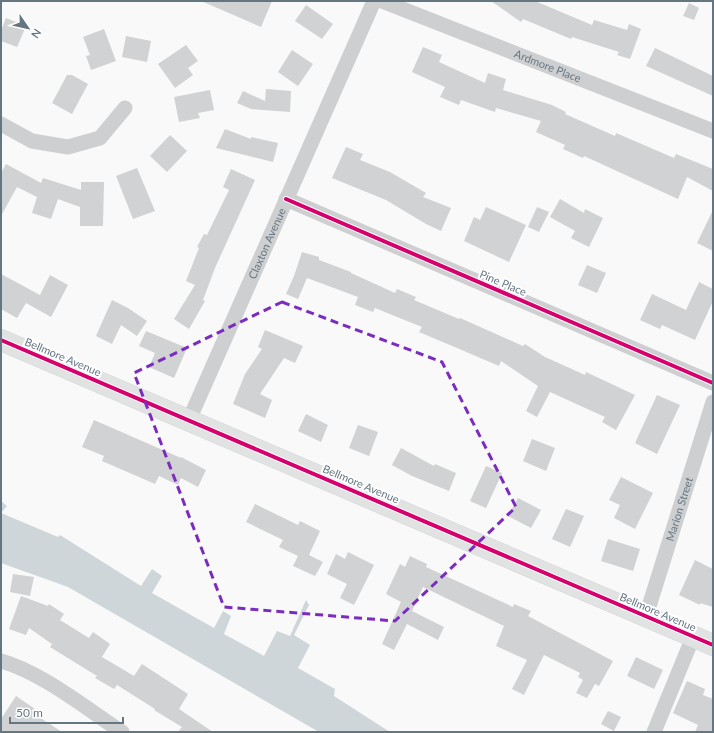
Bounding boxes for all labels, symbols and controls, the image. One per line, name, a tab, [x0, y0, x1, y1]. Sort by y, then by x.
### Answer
north arrow	[8, 8, 48, 48]
text: N	[29, 27, 44, 41]
street label: Ardmore Place	[513, 47, 583, 85]
street label: Claxton Avenue	[245, 206, 288, 281]
street label: Pine Place	[478, 267, 529, 298]
street label: Bellmore Avenue	[23, 335, 104, 379]
street label: Bellmore Avenue	[321, 462, 402, 506]
street label: Marion Street	[663, 475, 695, 543]
street label: Bellmore Avenue	[618, 590, 699, 634]
scale bar	[10, 699, 123, 725]
text: 50 m	[16, 705, 43, 720]

